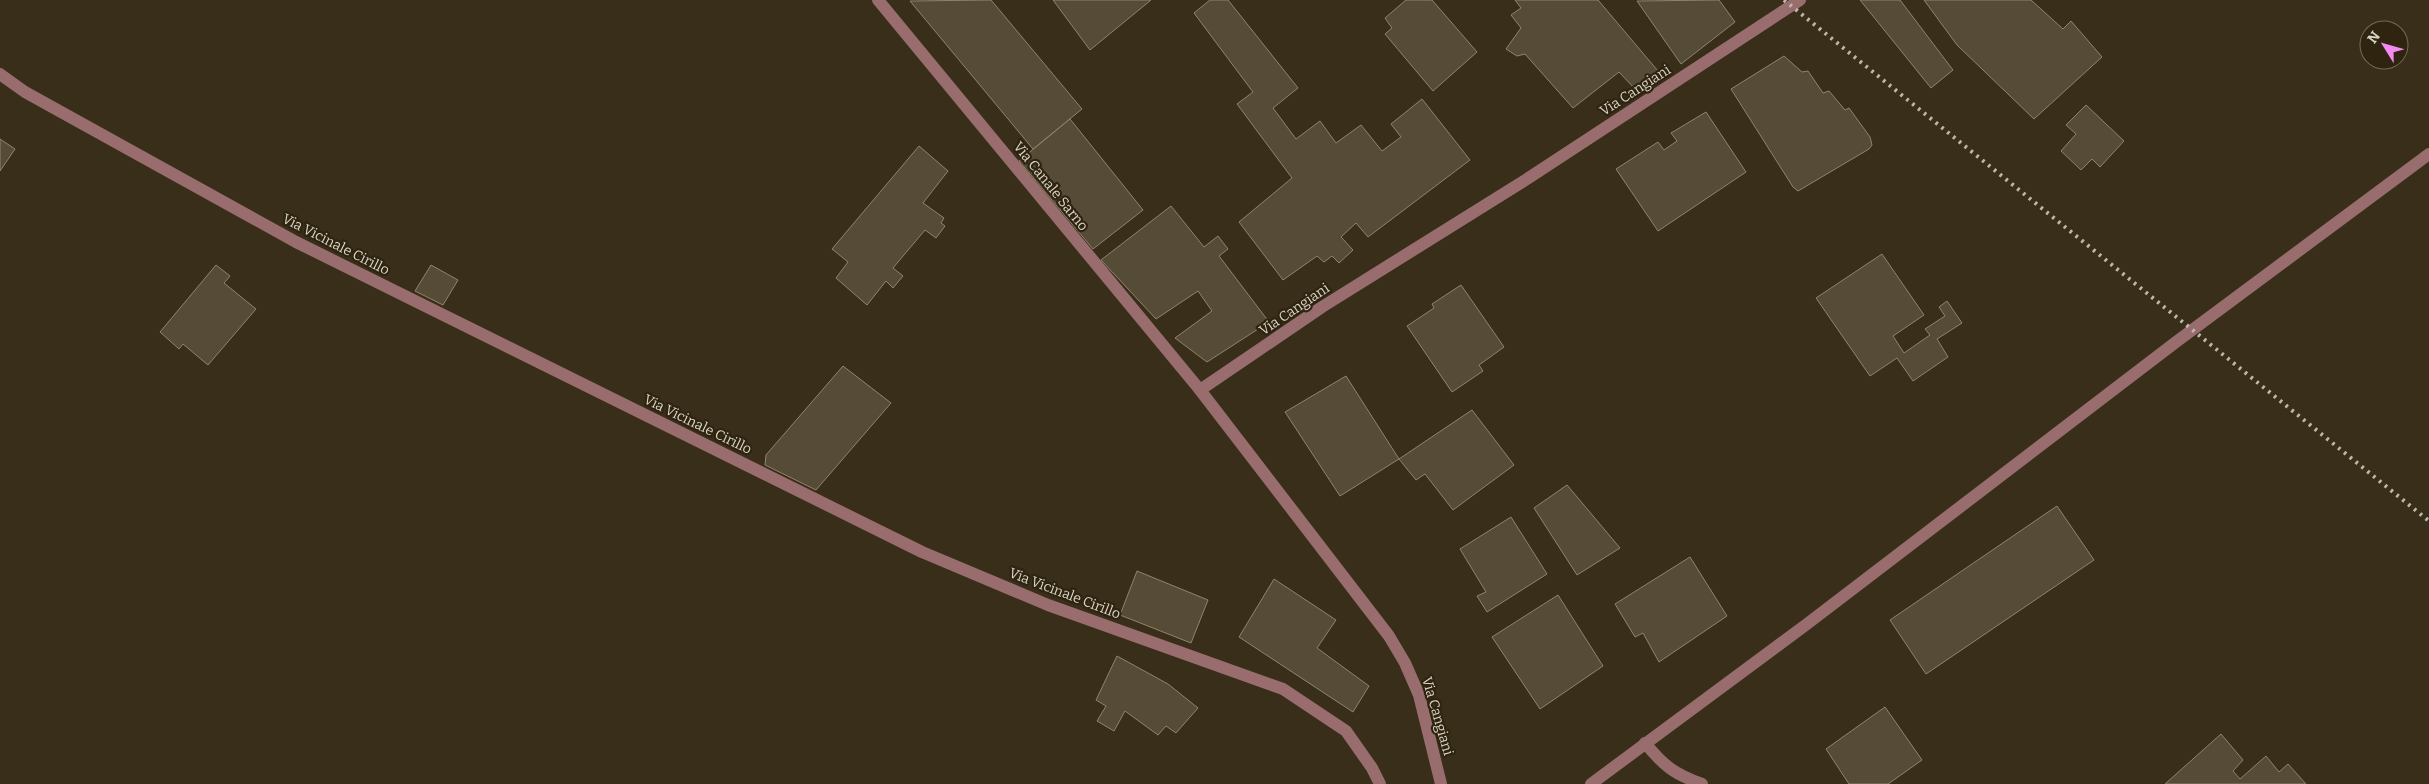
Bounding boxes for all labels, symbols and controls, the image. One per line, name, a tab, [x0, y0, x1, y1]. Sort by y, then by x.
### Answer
north arrow	[2359, 20, 2409, 70]
text: N	[2364, 28, 2384, 47]
street label: Via Cangiani	[1597, 61, 1674, 120]
street label: Via Canale Sarno	[1010, 138, 1092, 234]
street label: Via Vicinale Cirillo	[279, 210, 392, 279]
street label: Via Cangiani	[1256, 280, 1333, 339]
street label: Via Vicinale Cirillo	[641, 391, 755, 458]
street label: Via Vicinale Cirillo	[1007, 564, 1123, 623]
street label: Via Cangiani	[1418, 675, 1457, 757]

